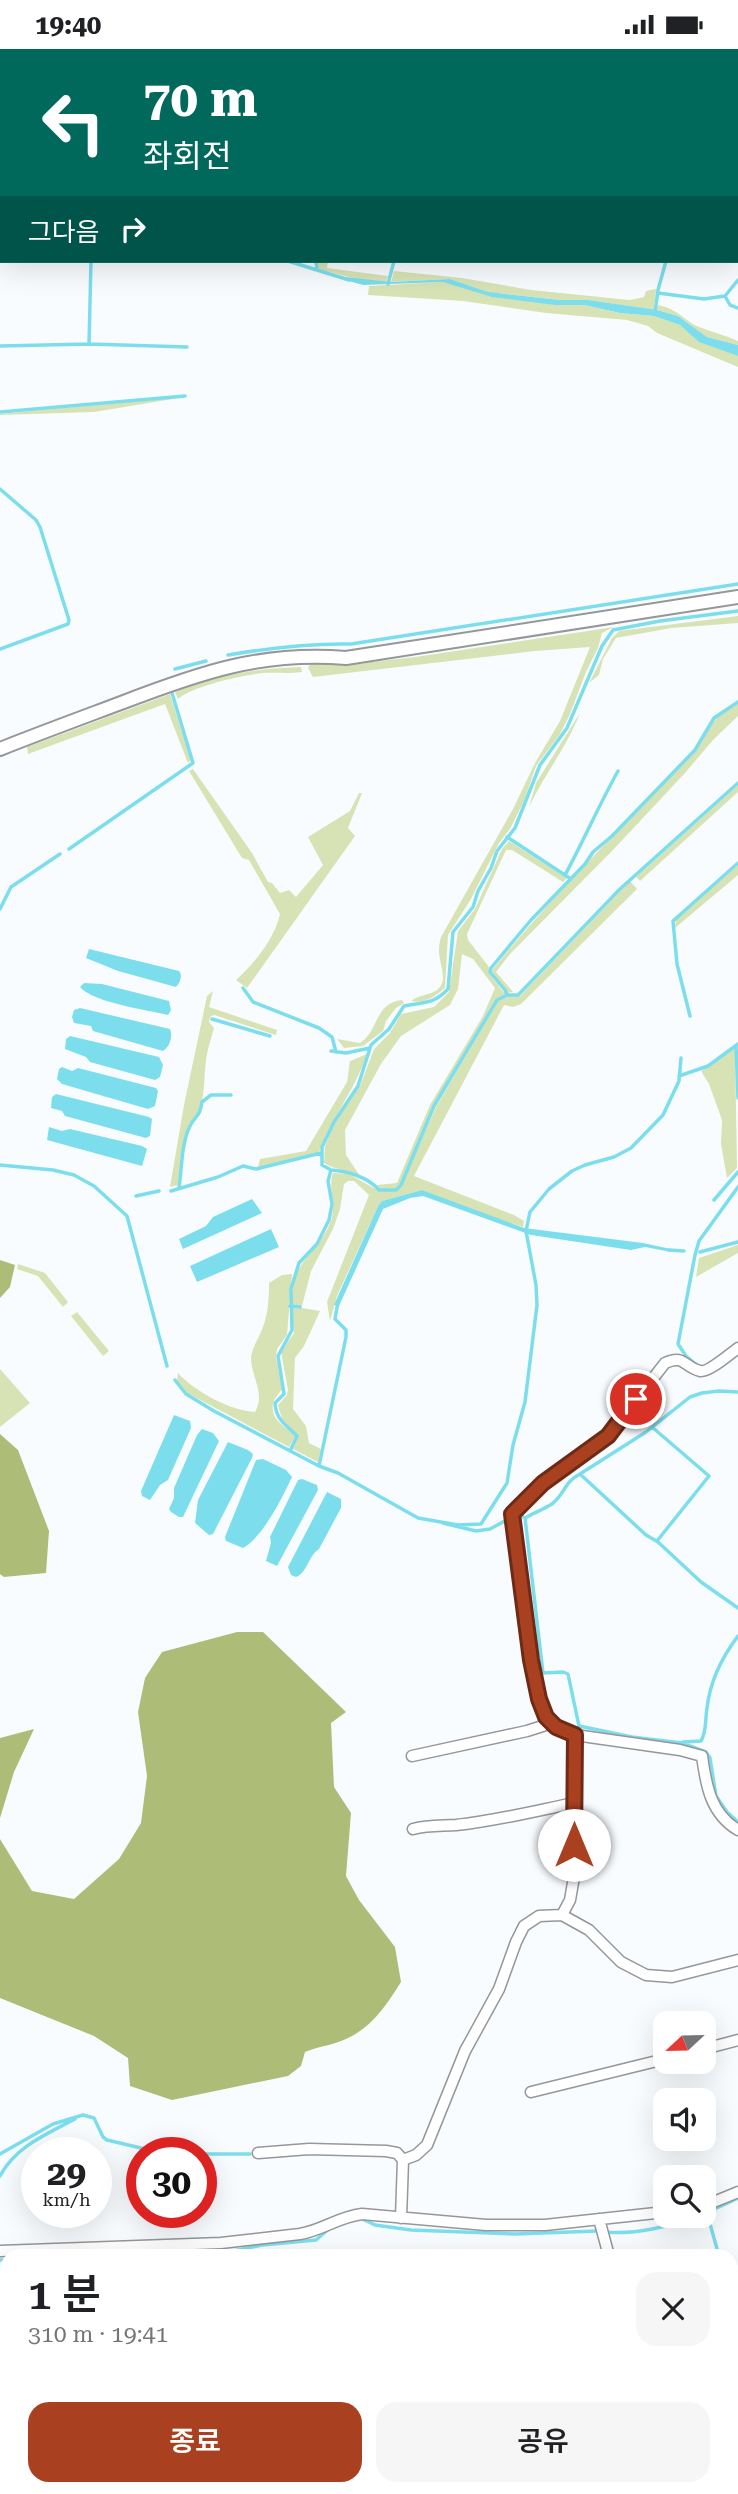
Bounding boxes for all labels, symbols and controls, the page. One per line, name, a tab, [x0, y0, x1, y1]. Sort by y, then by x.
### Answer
text: 19:40	[35, 10, 101, 40]
text: 70 m	[143, 71, 258, 128]
icon: left	[28, 77, 119, 168]
text: 좌회전	[143, 137, 231, 175]
icon: right	[114, 210, 152, 248]
text: 그다음	[28, 217, 100, 247]
pin	[606, 1369, 666, 1429]
icon: arrive	[617, 1380, 655, 1418]
position arrow	[537, 1808, 611, 1882]
north arrow	[653, 2011, 716, 2074]
map controls	[653, 2011, 716, 2228]
button: sound	[653, 2088, 716, 2151]
speed limit sign: 30	[126, 2137, 217, 2228]
text: 29	[47, 2153, 86, 2194]
button: search	[653, 2165, 716, 2228]
text: km/h	[42, 2189, 91, 2210]
text: 1 분	[28, 2270, 101, 2319]
button: close	[636, 2272, 710, 2346]
text: 310 m · 19:41	[28, 2321, 168, 2348]
button: 종료	[28, 2402, 362, 2482]
button: 공유	[376, 2402, 710, 2482]

